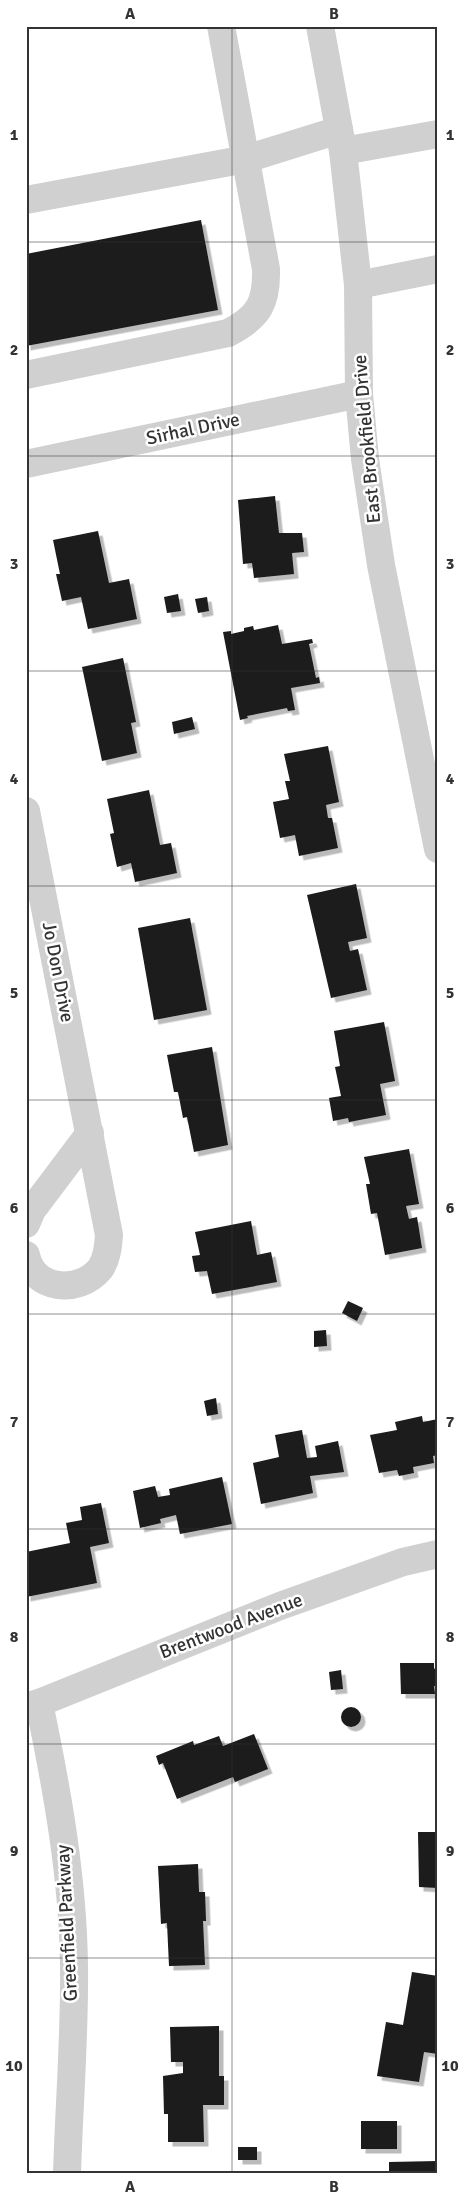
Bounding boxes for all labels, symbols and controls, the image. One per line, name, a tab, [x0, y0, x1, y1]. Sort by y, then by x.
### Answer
text: A	[125, 4, 136, 24]
text: B	[329, 4, 339, 24]
text: 1	[10, 125, 19, 145]
text: 1	[446, 125, 455, 145]
text: 2	[10, 340, 18, 360]
text: 2	[446, 340, 454, 360]
street label: East Brookfield Drive	[348, 354, 386, 524]
street label: Sirhal Drive	[144, 407, 242, 451]
text: 3	[10, 554, 18, 574]
text: 3	[446, 554, 454, 574]
text: 4	[10, 769, 19, 789]
text: 4	[446, 769, 455, 789]
street label: Jo Don Drive	[37, 920, 79, 1024]
text: 5	[10, 983, 18, 1003]
text: 5	[446, 983, 454, 1003]
text: 6	[10, 1198, 19, 1218]
text: 6	[446, 1198, 455, 1218]
text: 7	[10, 1412, 19, 1432]
text: 7	[446, 1412, 455, 1432]
street label: Brentwood Avenue	[156, 1588, 306, 1664]
text: 8	[10, 1627, 19, 1647]
text: 8	[446, 1627, 455, 1647]
text: 9	[10, 1841, 19, 1861]
text: 9	[446, 1841, 455, 1861]
street label: Greenfield Parkway	[51, 1844, 83, 2002]
text: 10	[5, 2056, 23, 2076]
text: 10	[441, 2056, 459, 2076]
text: A	[125, 2177, 136, 2197]
text: B	[329, 2177, 339, 2197]

